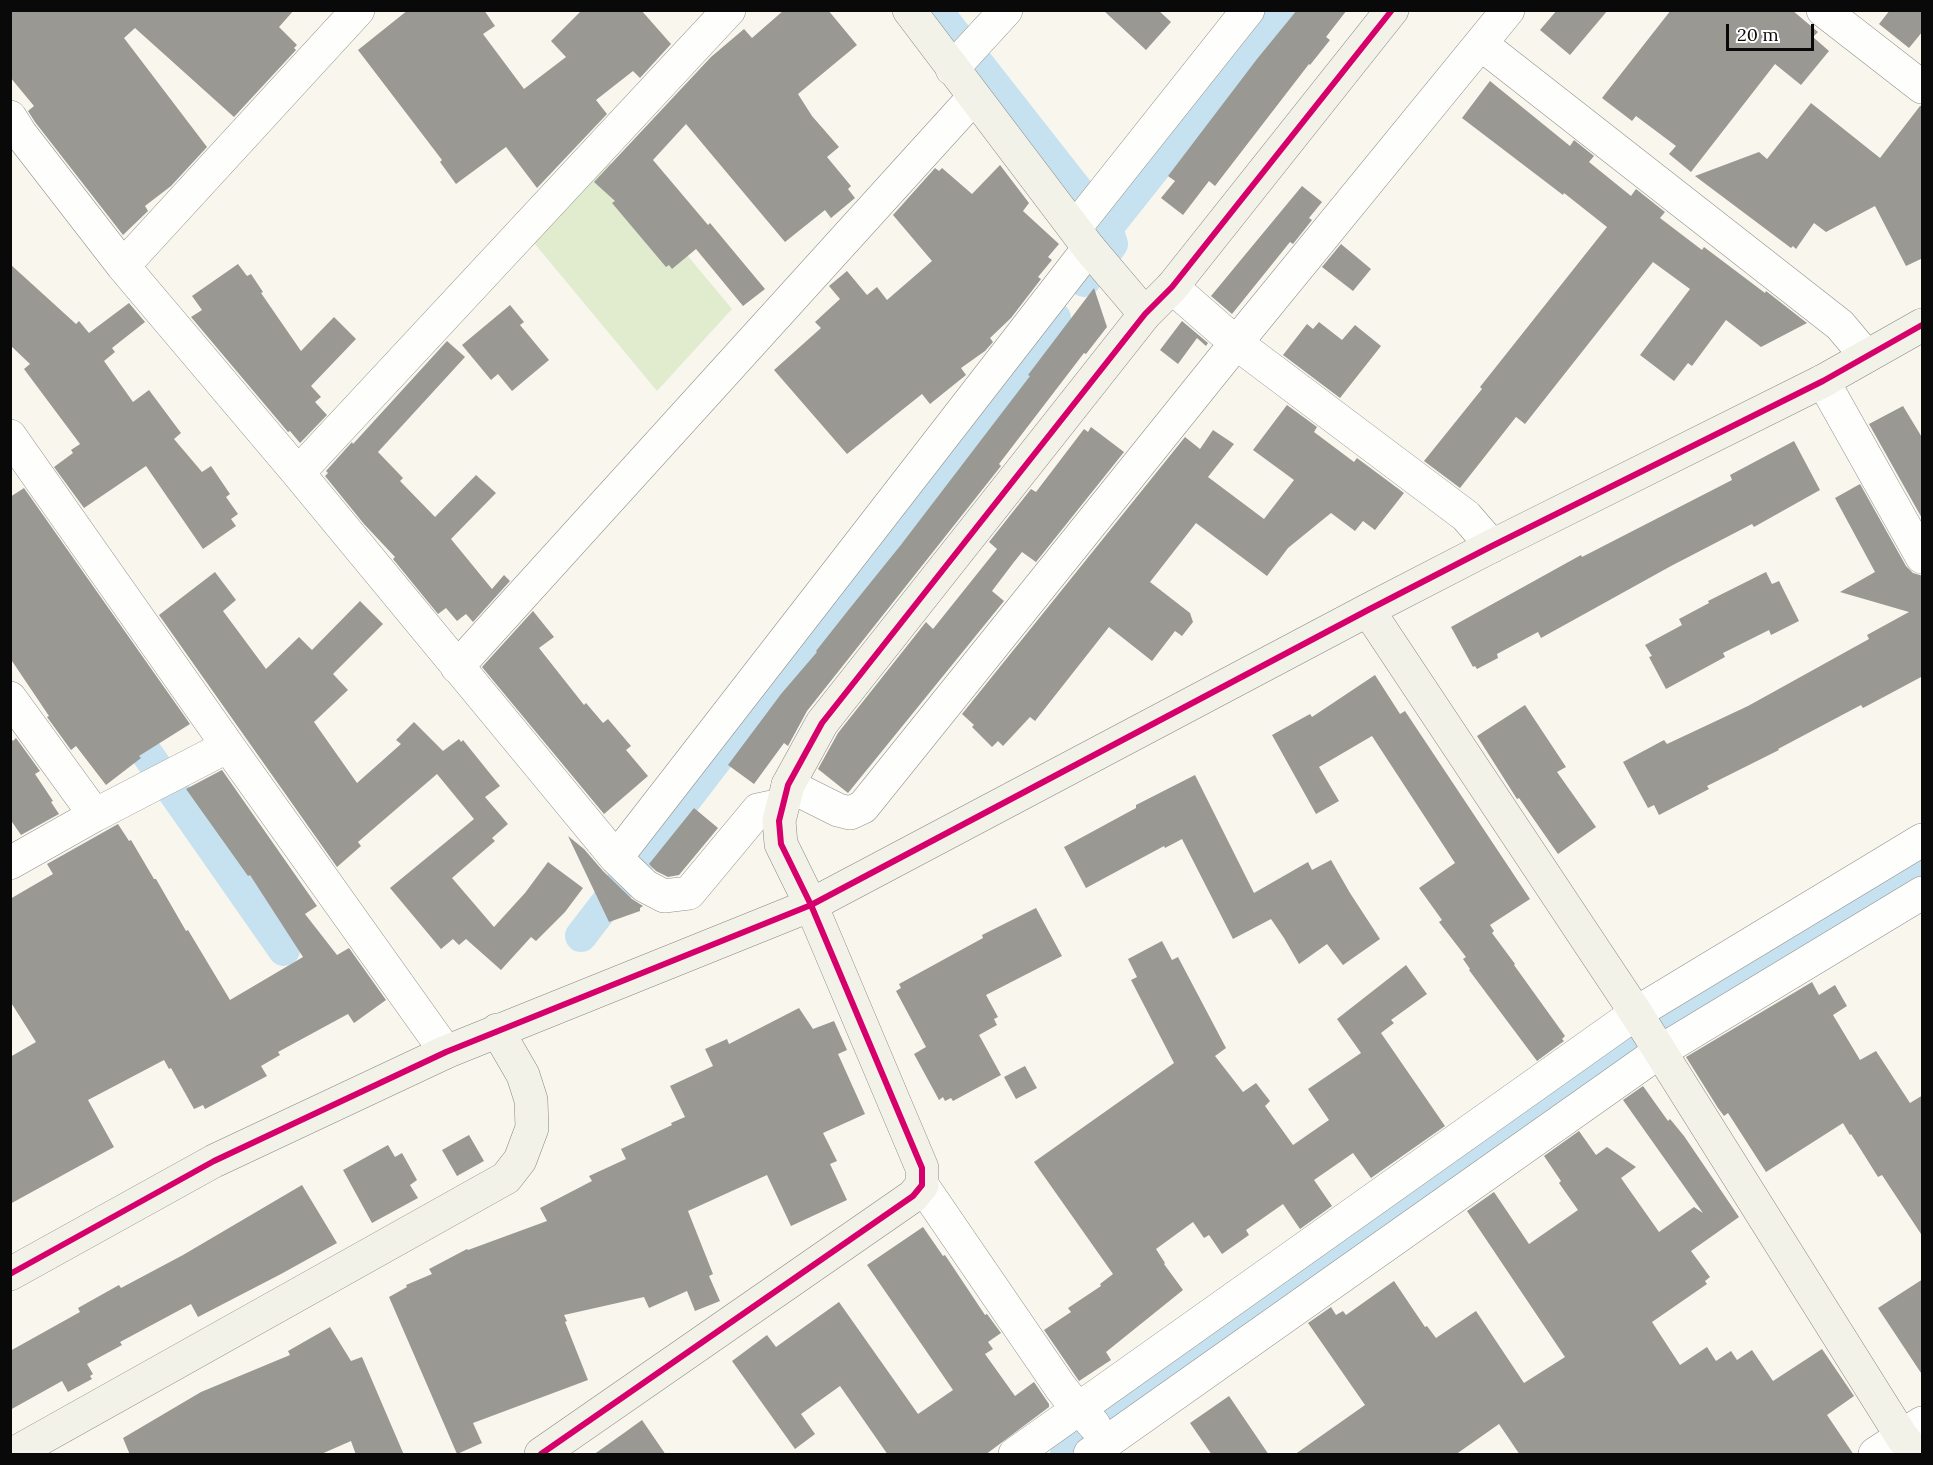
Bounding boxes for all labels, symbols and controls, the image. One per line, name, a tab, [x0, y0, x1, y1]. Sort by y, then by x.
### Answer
scale bar	[1729, 12, 1818, 50]
text: 20 m	[1737, 23, 1779, 46]

